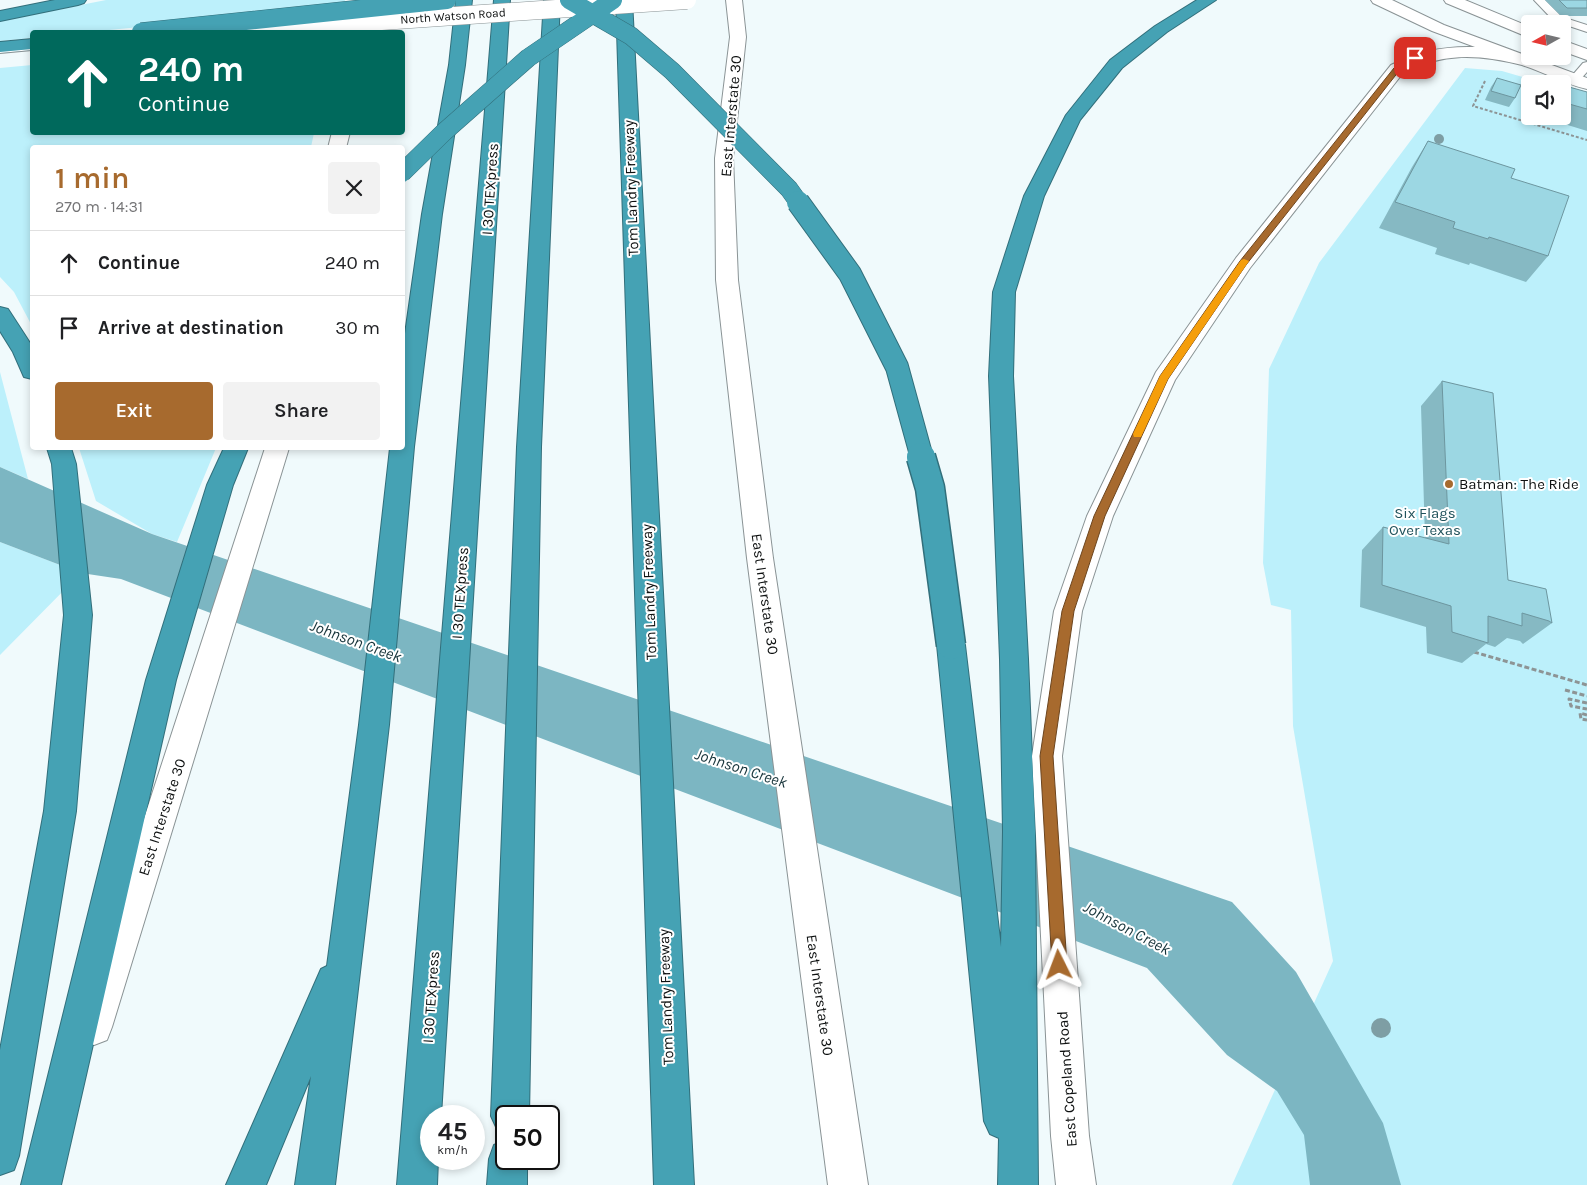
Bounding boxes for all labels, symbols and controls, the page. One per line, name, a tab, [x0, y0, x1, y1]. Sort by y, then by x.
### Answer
street label: North Watson Road	[400, 5, 506, 27]
north arrow	[1521, 15, 1571, 65]
map controls	[1521, 15, 1571, 125]
pin	[1394, 37, 1436, 79]
icon: arrive	[1401, 44, 1429, 72]
text: 240 m	[138, 49, 244, 90]
icon: ahead	[55, 50, 120, 115]
street label: East Interstate 30	[717, 54, 745, 178]
button: sound	[1521, 75, 1571, 125]
text: Continue	[138, 91, 230, 117]
street label: Tom Landry Freeway	[620, 120, 642, 256]
street label: I 30 TEXpress	[478, 142, 502, 236]
text: 1 min	[55, 160, 129, 196]
button: close	[328, 162, 380, 214]
text: 270 m · 14:31	[55, 197, 143, 216]
icon: ahead	[55, 249, 83, 277]
text: Continue	[98, 252, 180, 274]
text: 240 m	[325, 252, 380, 274]
icon: arrive	[55, 314, 83, 342]
text: Arrive at destination	[98, 317, 284, 339]
text: 30 m	[335, 317, 380, 339]
button: Exit	[55, 382, 213, 440]
button: Share	[223, 382, 380, 440]
place label: Batman: The Ride	[1459, 475, 1579, 493]
marker: Batman: The Ride	[1443, 478, 1455, 490]
park label: Six Flags Over Texas	[1389, 504, 1461, 539]
street label: Tom Landry Freeway	[638, 524, 660, 660]
street label: East Interstate 30	[748, 532, 782, 656]
street label: I 30 TEXpress	[448, 546, 472, 640]
water label: Johnson Creek	[308, 616, 405, 667]
water label: Johnson Creek	[692, 744, 790, 792]
street label: East Interstate 30	[135, 756, 189, 878]
water label: Johnson Creek	[1080, 897, 1175, 959]
street label: Tom Landry Freeway	[655, 929, 677, 1065]
street label: East Interstate 30	[803, 933, 837, 1057]
position arrow	[1032, 938, 1084, 990]
street label: I 30 TEXpress	[419, 950, 443, 1044]
street label: East Copeland Road	[1053, 1010, 1081, 1148]
speed limit sign: 50	[495, 1105, 560, 1170]
text: 45	[438, 1117, 467, 1146]
text: km/h	[437, 1143, 468, 1157]

